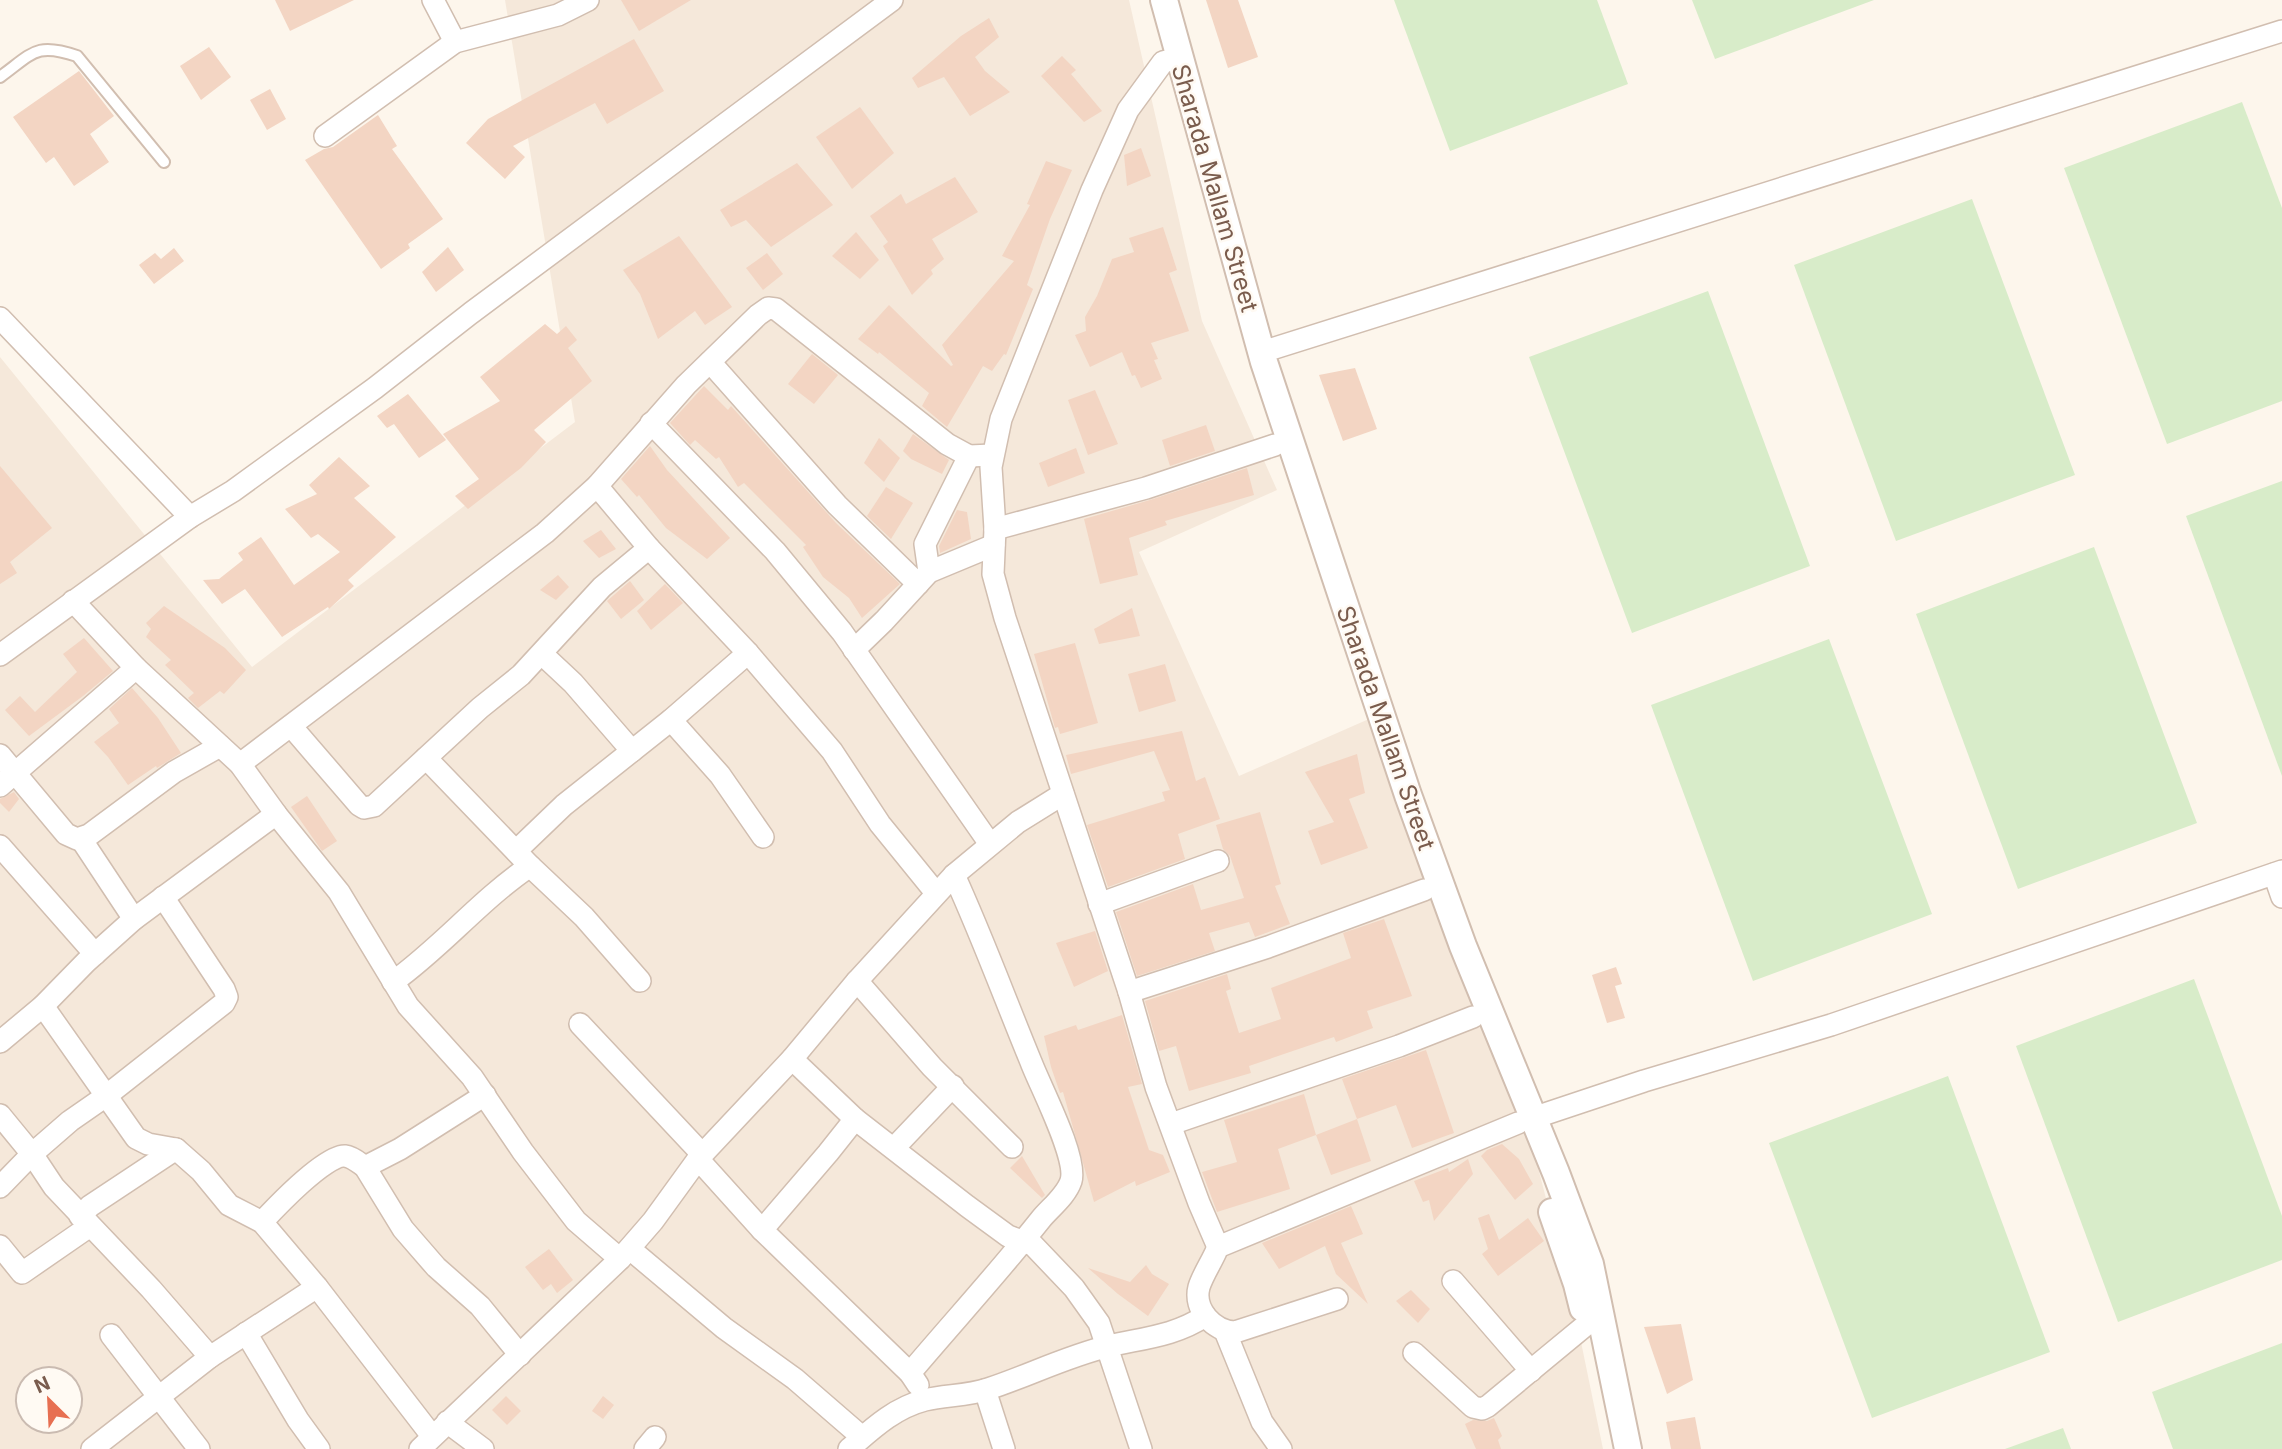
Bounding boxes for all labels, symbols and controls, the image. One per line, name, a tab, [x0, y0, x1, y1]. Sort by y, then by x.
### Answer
street label: Sharada Mallam Street	[1166, 61, 1264, 315]
street label: Sharada Mallam Street	[1331, 602, 1441, 854]
north arrow	[14, 1365, 84, 1435]
text: N	[31, 1371, 54, 1398]

